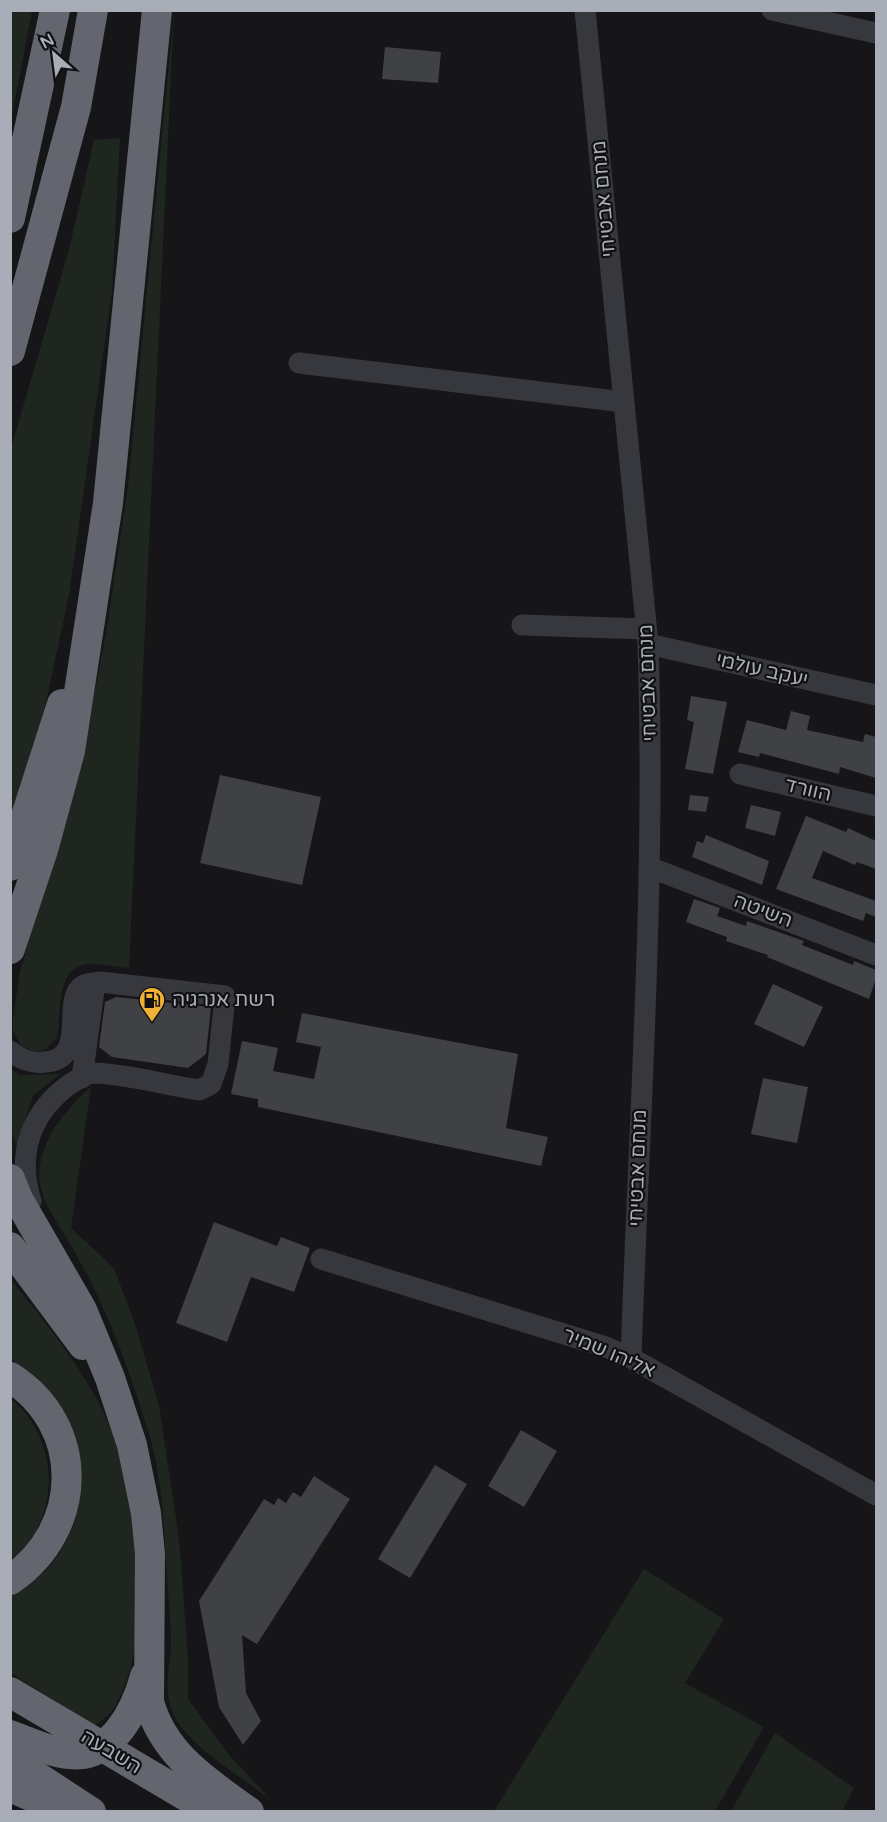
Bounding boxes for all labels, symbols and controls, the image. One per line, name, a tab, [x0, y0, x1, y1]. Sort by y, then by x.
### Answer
north arrow	[24, 24, 84, 84]
text: N	[37, 30, 58, 53]
street label: מנחם אבטיחי	[587, 140, 621, 258]
street label: מנחם אבטיחי	[634, 624, 662, 742]
street label: יעקב עולמי	[714, 648, 810, 692]
street label: הוורד	[782, 773, 834, 807]
street label: השיטה	[730, 889, 796, 933]
fuel station icon: רשת אנרגיה	[137, 985, 167, 1023]
place label: רשת אנרגיה	[172, 988, 275, 1012]
street label: מנחם אבטיחי	[624, 1109, 652, 1227]
street label: אליהו שמיר	[559, 1323, 659, 1383]
street label: השבעה	[76, 1725, 146, 1779]

